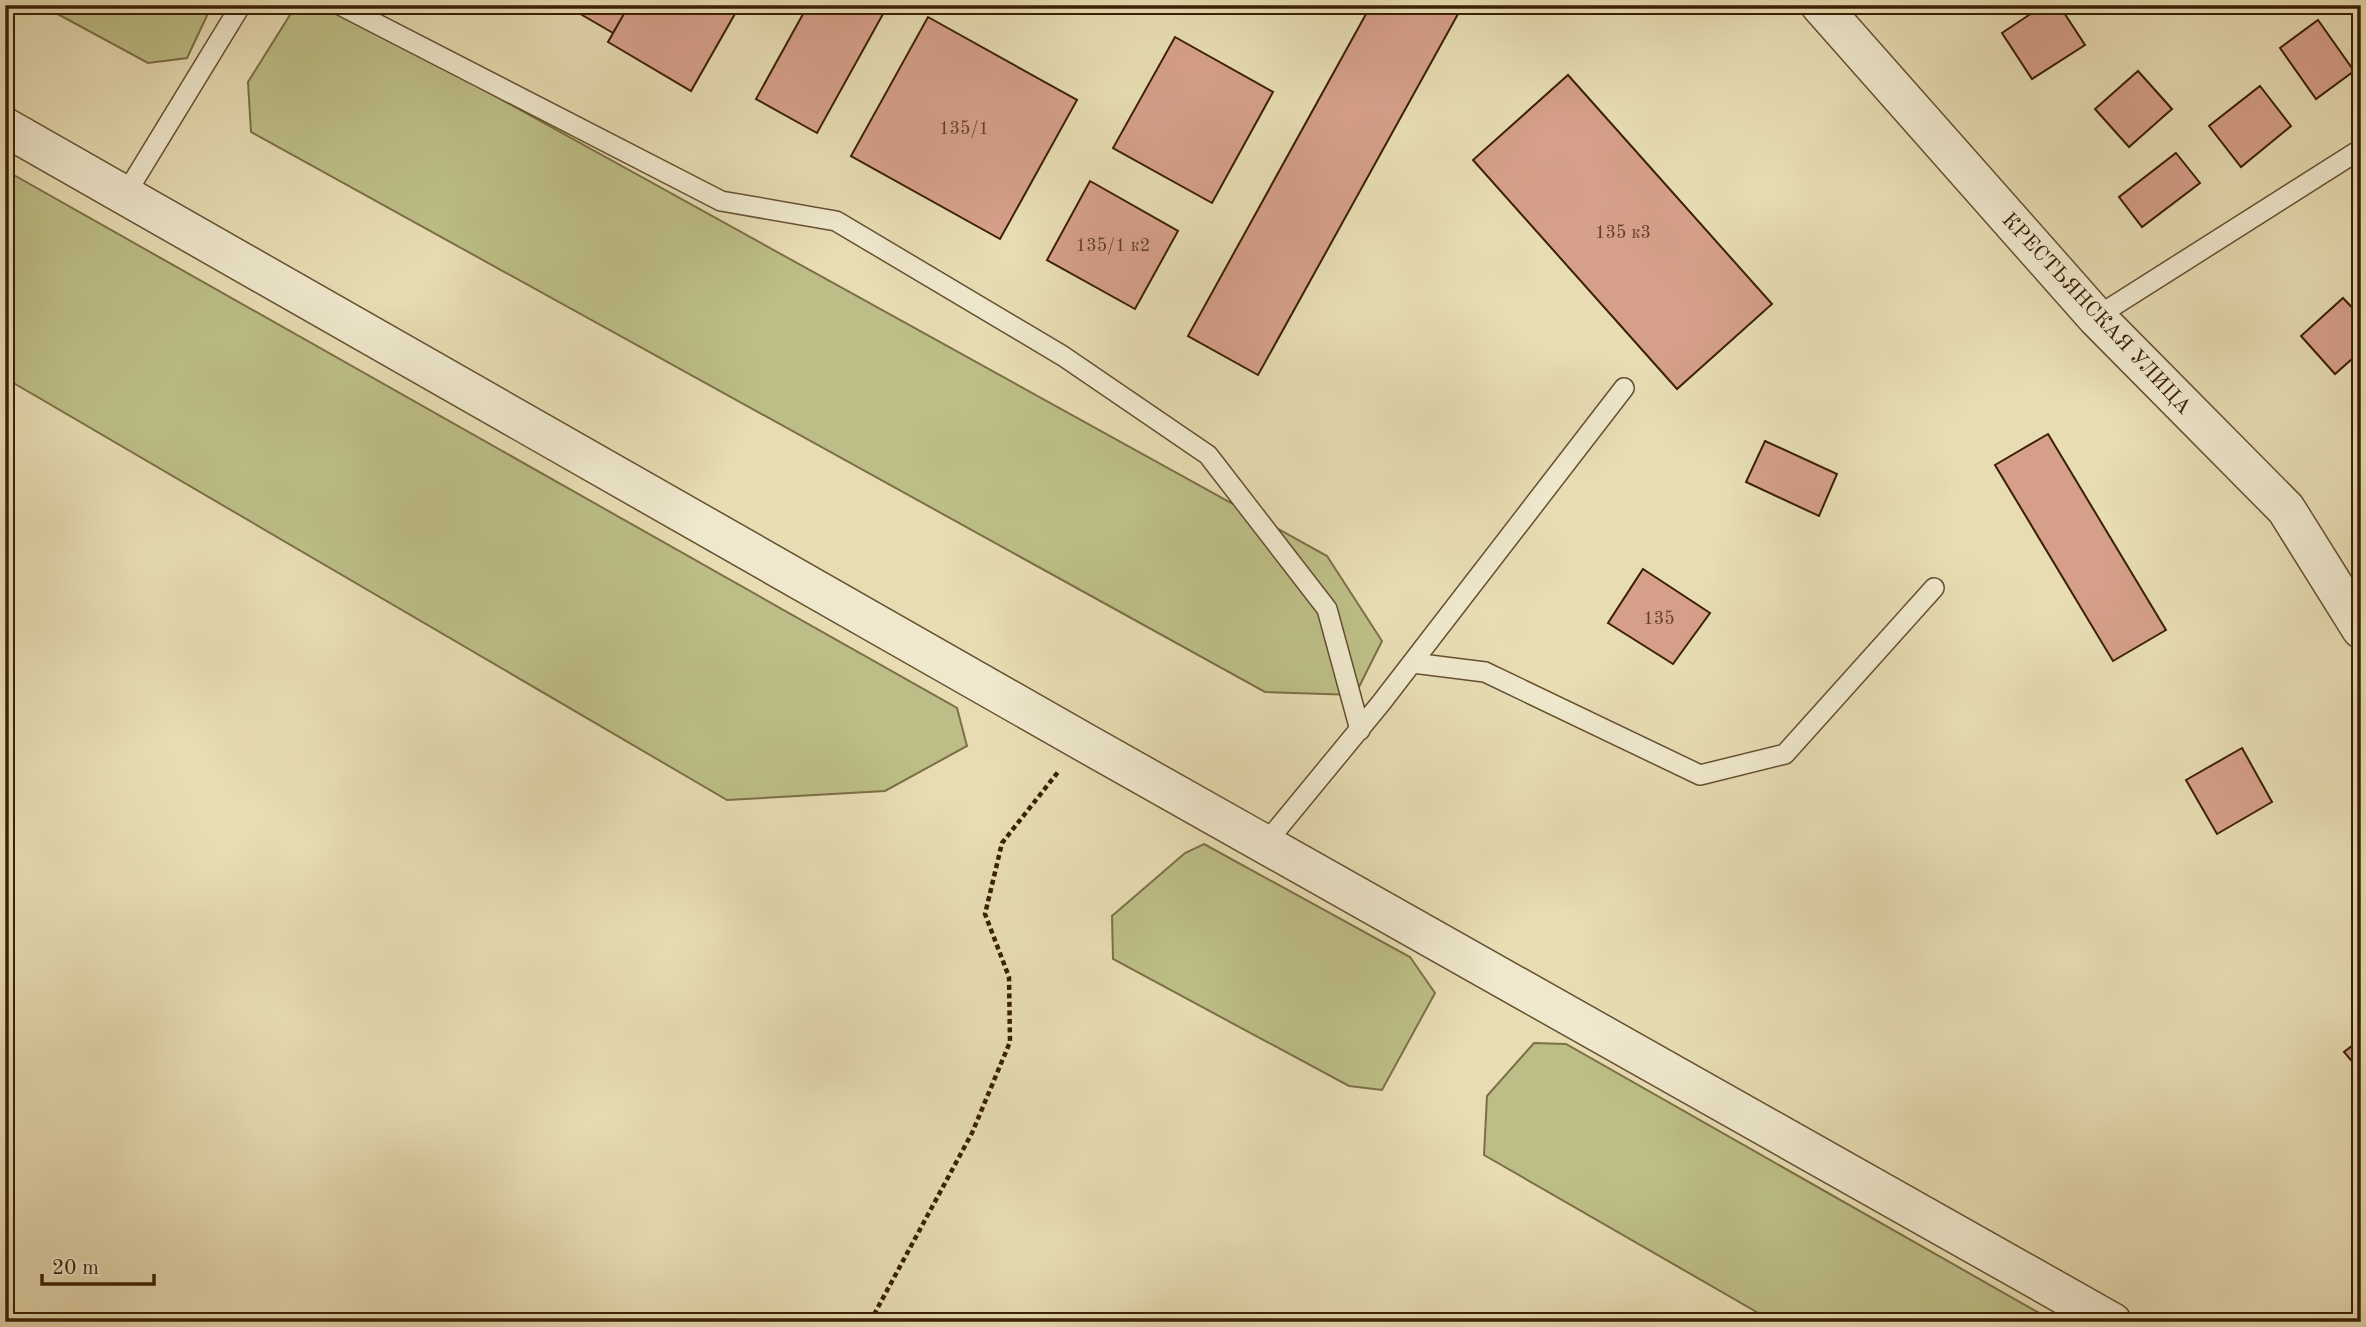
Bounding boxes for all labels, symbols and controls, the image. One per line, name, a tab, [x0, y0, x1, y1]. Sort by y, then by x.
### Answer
house number: 135/1	[939, 120, 989, 138]
street label: КРЕСТЬЯНСКАЯ УЛИЦА	[1997, 209, 2194, 419]
house number: 135 к3	[1595, 224, 1651, 242]
house number: 135/1 к2	[1076, 237, 1150, 255]
house number: 135	[1643, 610, 1675, 628]
scale bar	[42, 1243, 154, 1287]
text: 20 m	[52, 1258, 99, 1279]

